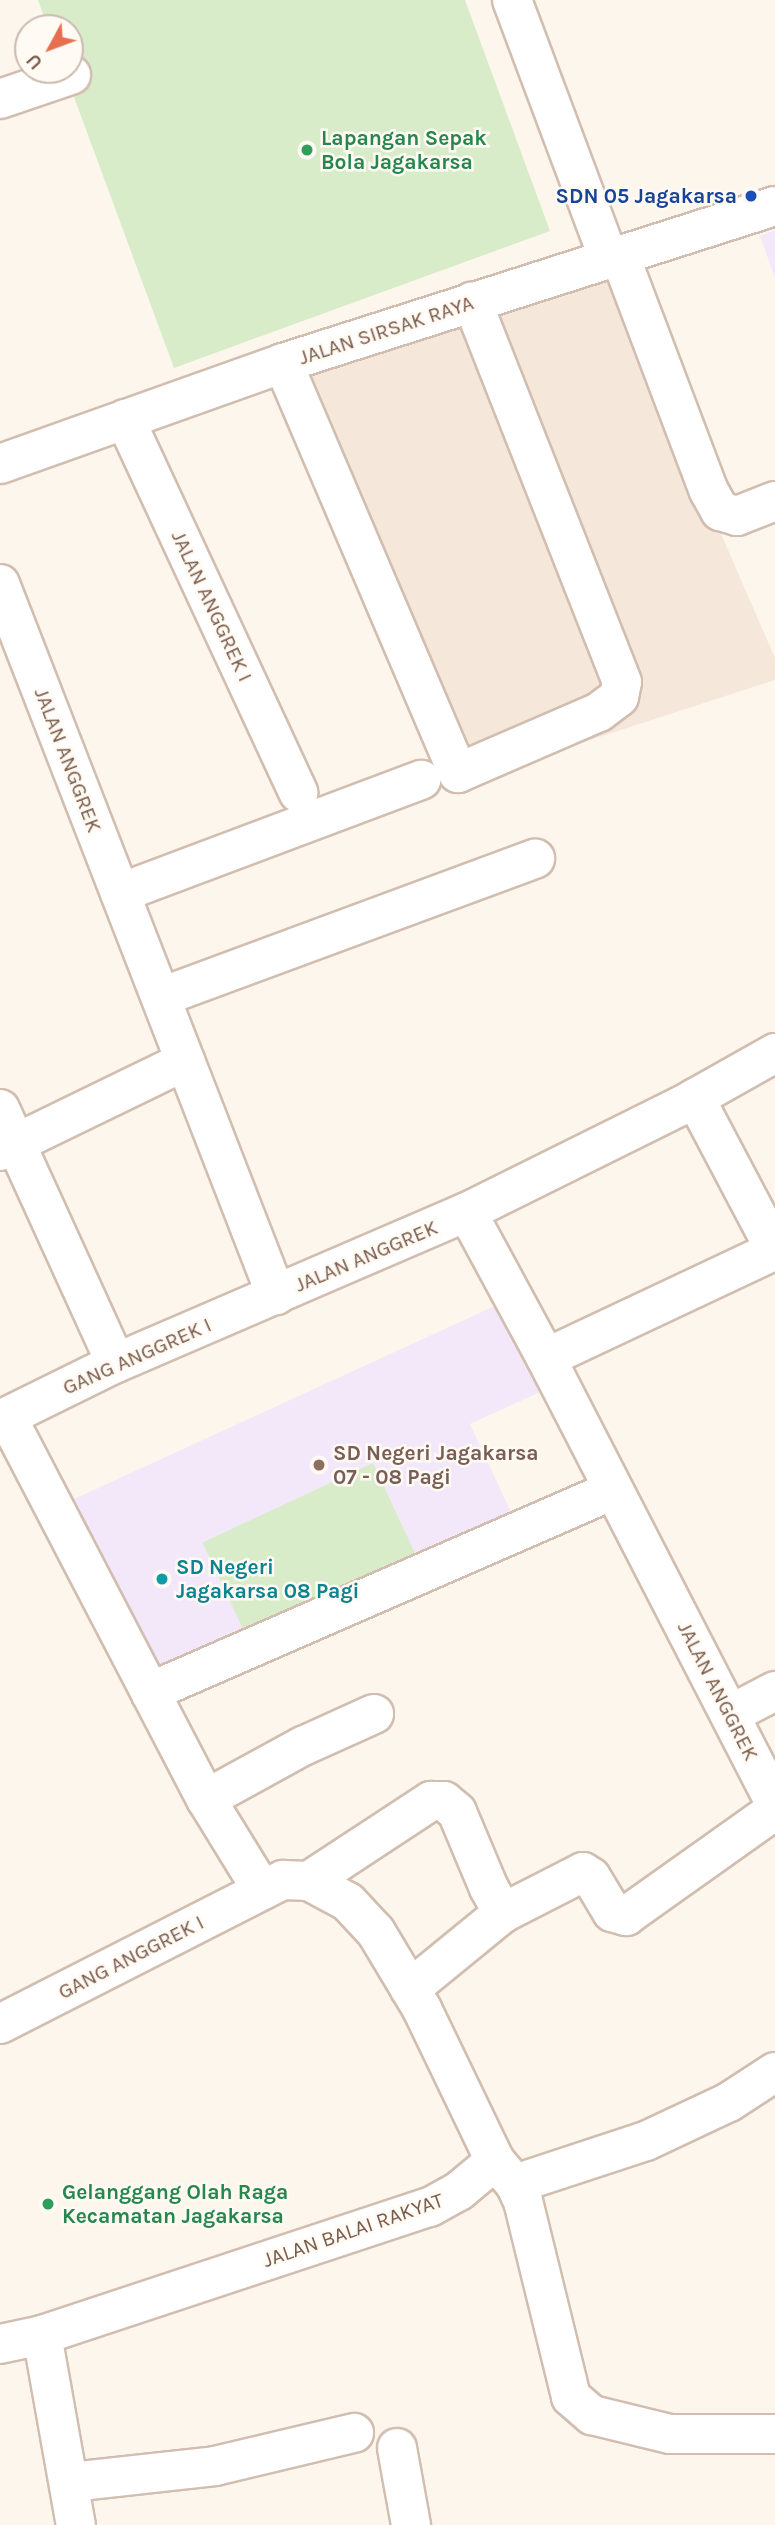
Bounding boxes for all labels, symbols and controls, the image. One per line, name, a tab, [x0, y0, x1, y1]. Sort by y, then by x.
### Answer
north arrow	[14, 14, 84, 84]
text: U	[22, 49, 47, 74]
place label: Lapangan Sepak Bola Jagakarsa	[321, 125, 487, 175]
marker: Lapangan Sepak Bola Jagakarsa	[299, 142, 315, 158]
place label: SDN 05 Jagakarsa	[556, 183, 737, 209]
marker: SDN 05 Jagakarsa	[743, 188, 759, 204]
street label: JALAN SIRSAK RAYA	[295, 290, 477, 370]
street label: JALAN ANGGREK I	[166, 527, 258, 685]
street label: JALAN ANGGREK	[29, 684, 107, 836]
street label: JALAN ANGGREK	[291, 1215, 441, 1297]
street label: GANG ANGGREK I	[59, 1312, 215, 1400]
place label: SD Negeri Jagakarsa 07 - 08 Pagi	[333, 1440, 539, 1490]
marker: SD Negeri Jagakarsa 07 - 08 Pagi	[311, 1457, 327, 1473]
place label: SD Negeri Jagakarsa 08 Pagi	[176, 1554, 359, 1604]
marker: SD Negeri Jagakarsa 08 Pagi	[154, 1571, 170, 1587]
street label: JALAN ANGGREK	[672, 1617, 764, 1765]
street label: GANG ANGGREK I	[54, 1909, 208, 2005]
place label: Gelanggang Olah Raga Kecamatan Jagakarsa	[62, 2179, 288, 2229]
street label: JALAN BALAI RAKYAT	[259, 2187, 447, 2273]
marker: Gelanggang Olah Raga Kecamatan Jagakarsa	[40, 2196, 56, 2212]

